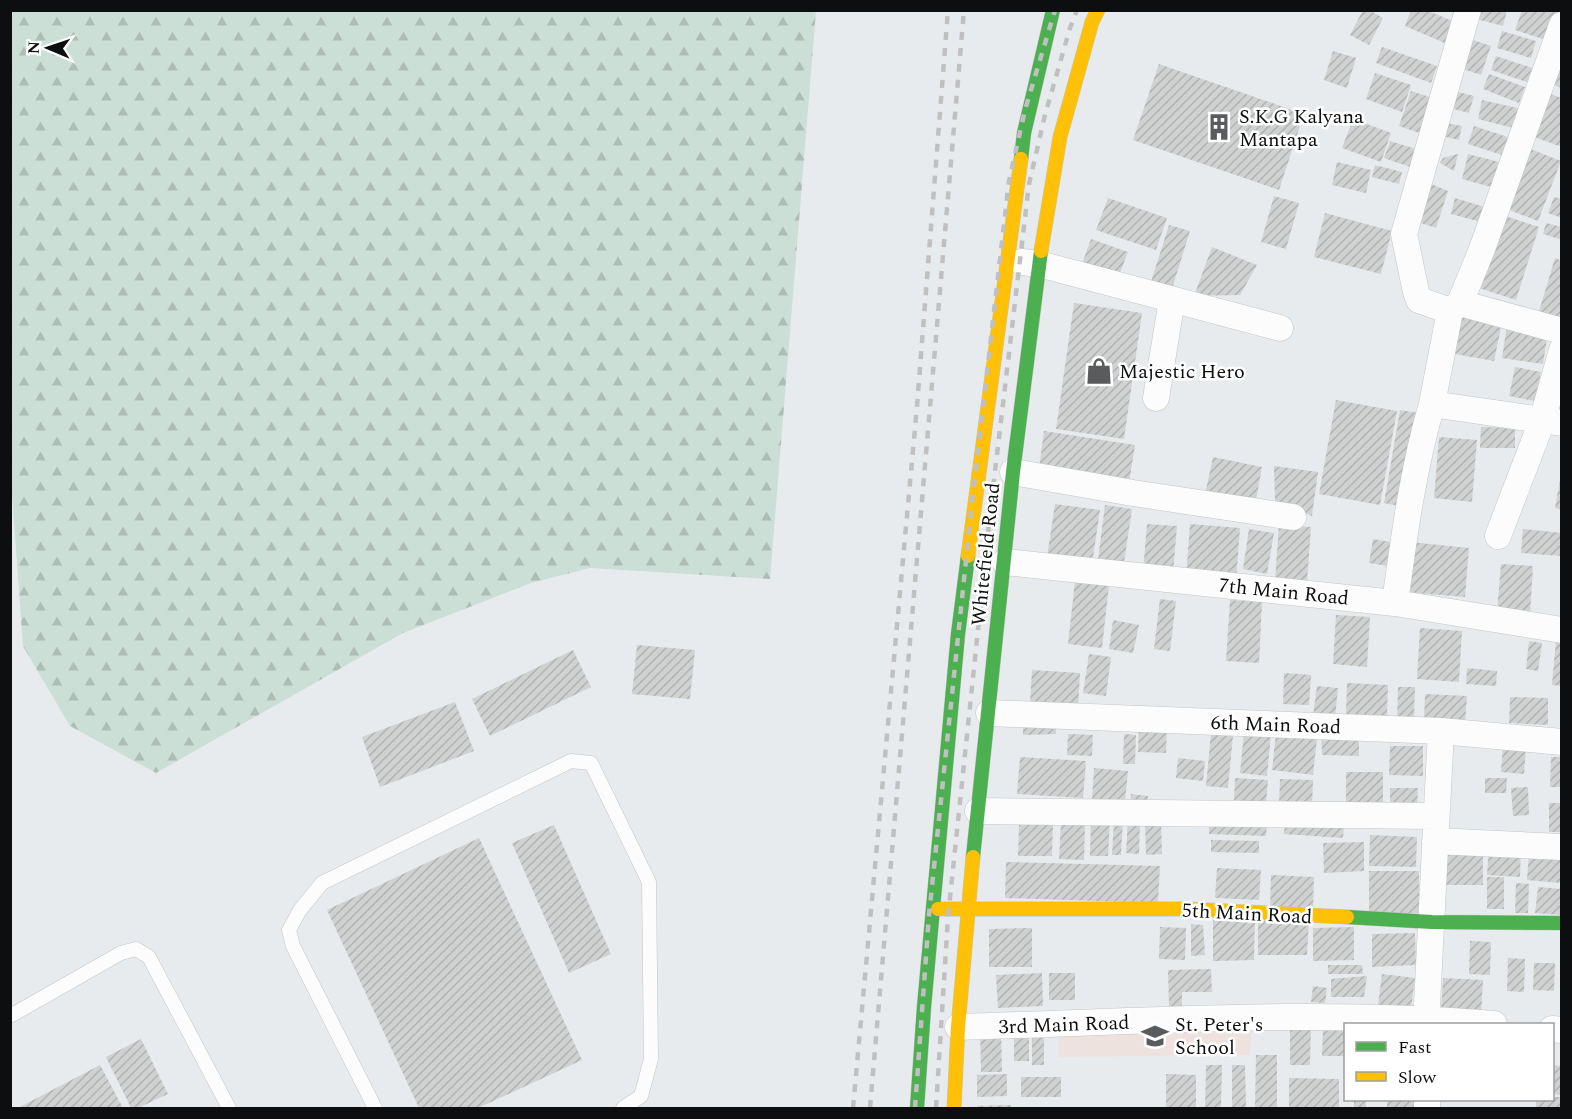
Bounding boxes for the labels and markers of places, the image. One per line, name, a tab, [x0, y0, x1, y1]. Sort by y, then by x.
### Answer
place label: S.K.G Kalyana Mantapa	[1239, 102, 1364, 155]
building icon: S.K.G Kalyana Mantapa	[1204, 112, 1234, 142]
shop icon: Majestic Hero	[1084, 356, 1114, 386]
place label: Majestic Hero	[1119, 357, 1245, 387]
place label: St. Peter's School	[1175, 1010, 1263, 1063]
school or university icon: St. Peter's School	[1140, 1021, 1170, 1051]

